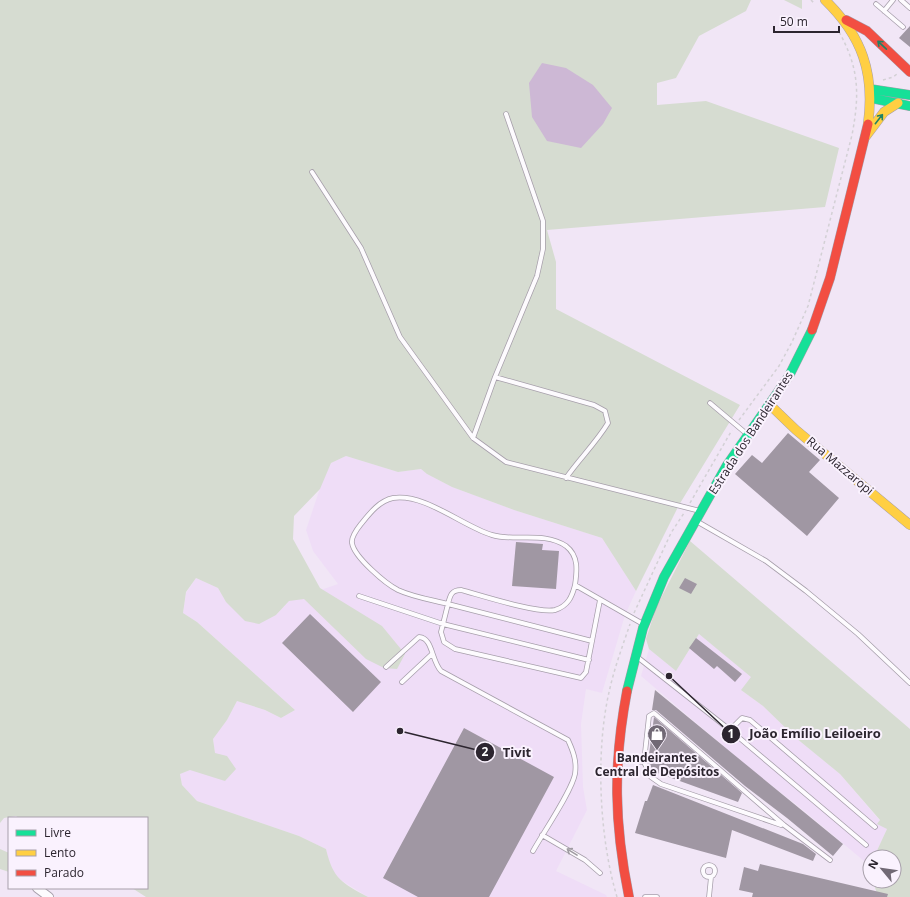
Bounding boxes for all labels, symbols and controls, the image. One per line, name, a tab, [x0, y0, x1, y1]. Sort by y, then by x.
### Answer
scale bar	[774, 8, 839, 34]
text: 50 m	[780, 13, 808, 30]
one-way arrow	[877, 41, 887, 50]
one-way arrow	[875, 113, 883, 124]
street label: Estrada dos Bandeirantes	[704, 368, 797, 497]
street label: Rua Mazzaropi	[803, 433, 877, 499]
callout: João Emílio Leiloeiro	[721, 721, 889, 746]
shop icon: Bandeirantes Central de Depósitos	[646, 723, 668, 751]
text: João Emílio Leiloeiro	[748, 724, 881, 742]
text: 1	[728, 725, 734, 742]
callout: Tivit	[475, 740, 539, 765]
text: 2	[482, 743, 489, 760]
text: Tivit	[503, 743, 532, 761]
place label: Bandeirantes Central de Depósitos	[595, 749, 719, 780]
legend	[8, 817, 148, 889]
text: Livre	[44, 824, 71, 841]
text: Lento	[44, 844, 76, 861]
one-way arrow	[566, 848, 578, 856]
north arrow	[862, 849, 902, 889]
text: N	[864, 856, 882, 871]
text: Parado	[44, 864, 84, 881]

